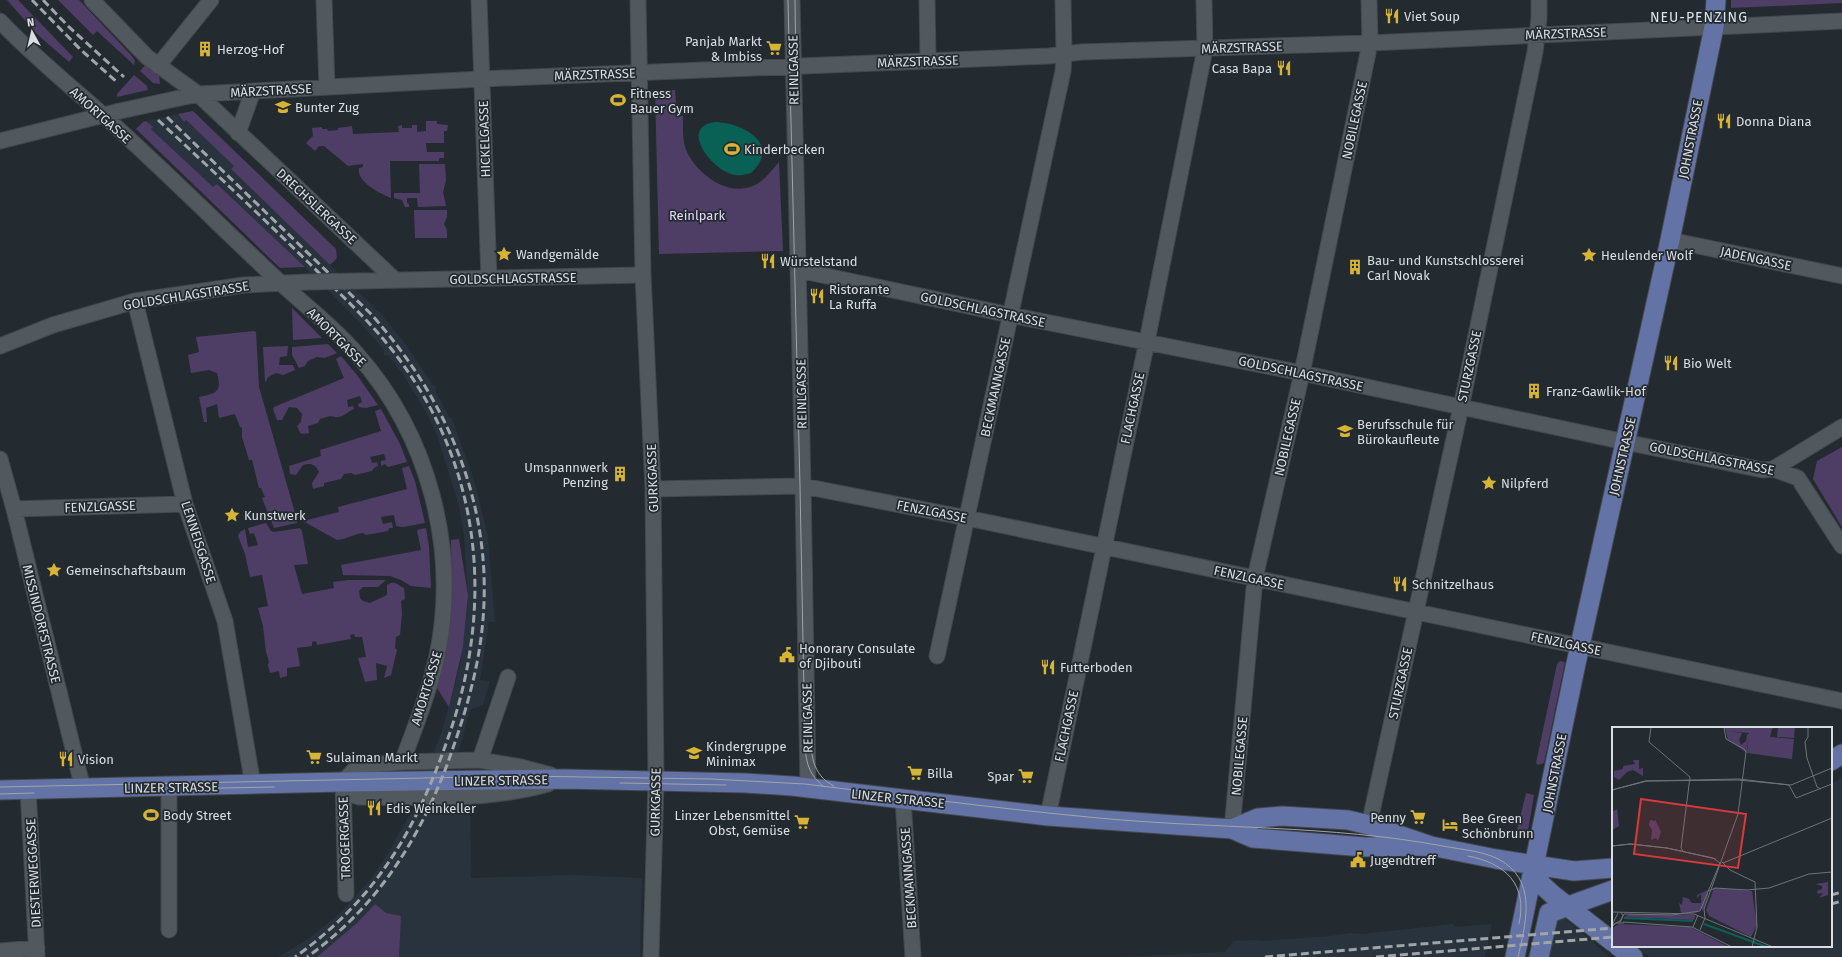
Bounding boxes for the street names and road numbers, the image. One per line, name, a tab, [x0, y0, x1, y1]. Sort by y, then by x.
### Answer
street label: MÄRZSTRASSE	[1525, 25, 1607, 42]
street label: REINLGASSE	[785, 35, 802, 105]
street label: MÄRZSTRASSE	[1201, 39, 1283, 56]
street label: MÄRZSTRASSE	[877, 53, 959, 70]
street label: MÄRZSTRASSE	[554, 66, 636, 83]
street label: NOBILEGASSE	[1339, 80, 1370, 161]
street label: MÄRZSTRASSE	[230, 81, 312, 100]
street label: AMORTGASSE	[67, 84, 134, 147]
street label: JOHNSTRASSE	[1675, 98, 1706, 180]
street label: HICKELGASSE	[476, 100, 493, 178]
street label: DRECHSLERGASSE	[273, 165, 360, 247]
street label: JADENGASSE	[1719, 244, 1793, 273]
street label: GOLDSCHLAGSTRASSE	[449, 270, 577, 287]
street label: GOLDSCHLAGSTRASSE	[122, 278, 250, 313]
street label: GOLDSCHLAGSTRASSE	[919, 289, 1047, 330]
street label: AMORTGASSE	[304, 305, 369, 370]
street label: STURZGASSE	[1455, 329, 1484, 403]
street label: BECKMANNGASSE	[978, 336, 1013, 438]
street label: GOLDSCHLAGSTRASSE	[1237, 353, 1365, 394]
street label: REINLGASSE	[793, 359, 810, 429]
street label: FLACHGASSE	[1118, 371, 1147, 445]
street label: NOBILEGASSE	[1271, 397, 1304, 478]
street label: JOHNSTRASSE	[1606, 415, 1639, 497]
street label: GOLDSCHLAGSTRASSE	[1648, 439, 1776, 478]
street label: GURKGASSE	[644, 443, 661, 513]
street label: FENZLGASSE	[895, 497, 968, 526]
street label: FENZLGASSE	[64, 498, 136, 515]
street label: LENNEISGASSE	[178, 499, 219, 585]
street label: MISSINDORFSTRASSE	[19, 563, 64, 685]
street label: FENZLGASSE	[1212, 563, 1285, 592]
street label: FENZLGASSE	[1529, 629, 1602, 658]
street label: STURZGASSE	[1386, 646, 1415, 720]
street label: AMORTGASSE	[408, 649, 445, 727]
street label: REINLGASSE	[799, 683, 816, 753]
street label: FLACHGASSE	[1052, 689, 1081, 763]
street label: NOBILEGASSE	[1229, 716, 1250, 796]
street label: JOHNSTRASSE	[1539, 732, 1570, 814]
street label: GURKGASSE	[647, 767, 664, 837]
street label: LINZER STRASSE	[454, 772, 548, 789]
street label: LINZER STRASSE	[124, 779, 218, 796]
street label: LINZER STRASSE	[850, 786, 946, 811]
street label: TROGERGASSE	[336, 796, 353, 880]
street label: DIESTERWEGGASSE	[23, 818, 44, 928]
street label: BECKMANNGASSE	[897, 827, 920, 929]

